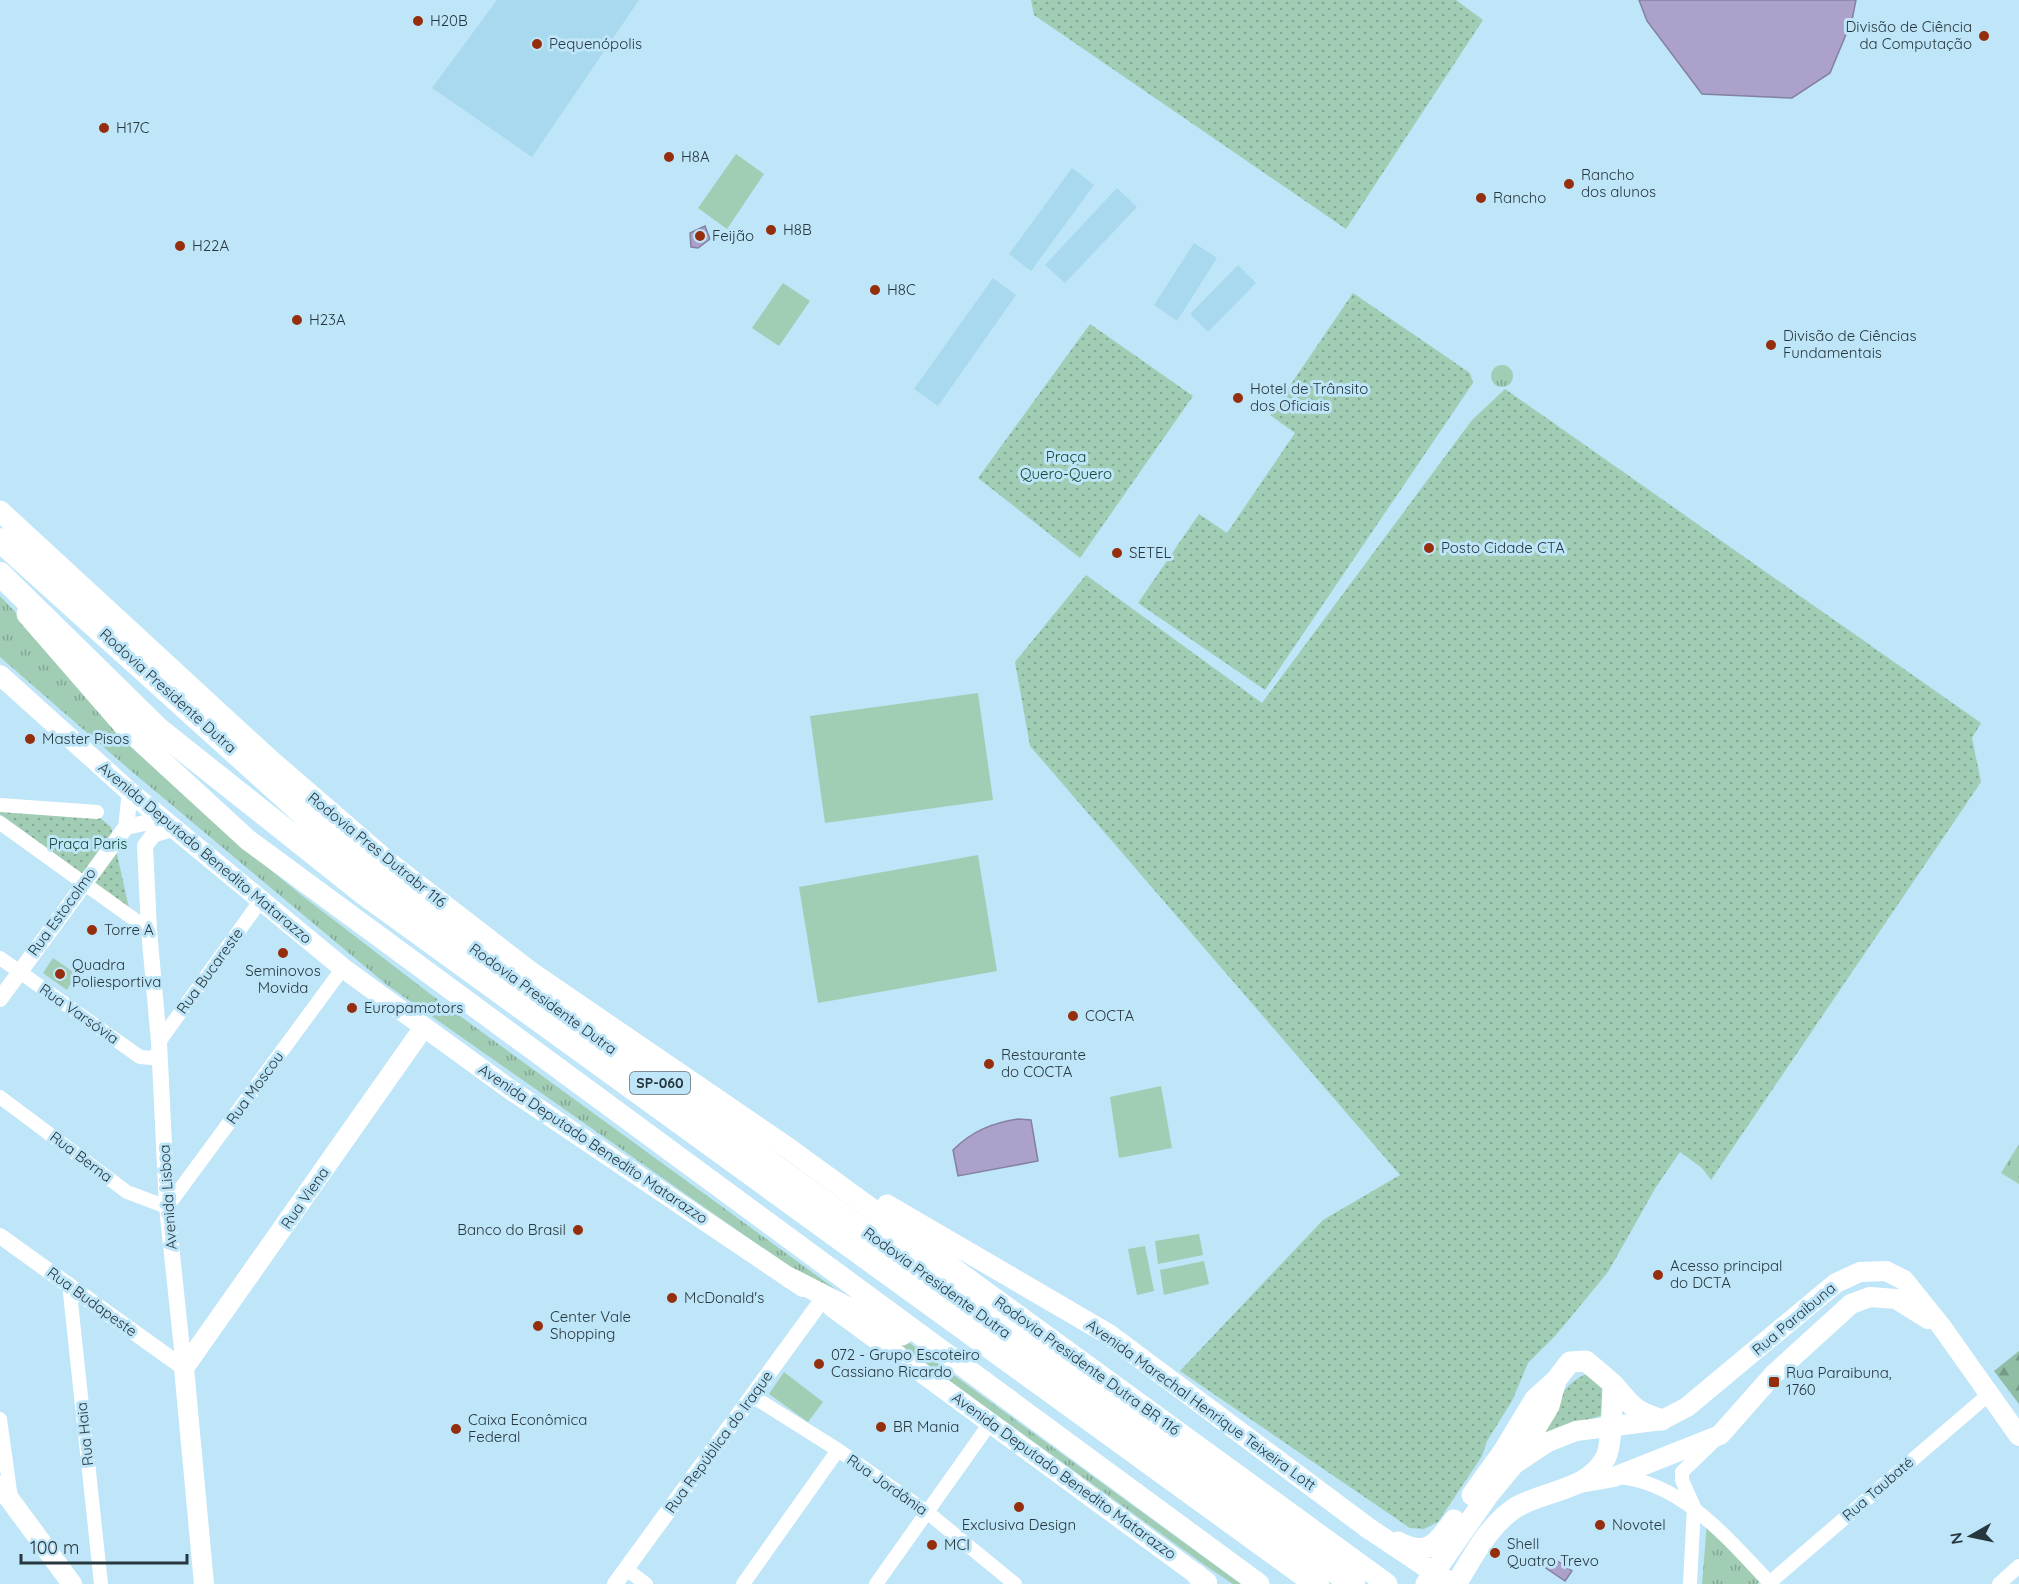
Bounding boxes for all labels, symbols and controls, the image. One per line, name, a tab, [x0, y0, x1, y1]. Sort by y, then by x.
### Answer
place label: H20B	[430, 11, 468, 30]
marker: H20B	[411, 14, 425, 28]
place label: Divisão de Ciência da Computação	[1846, 17, 1972, 53]
marker: Divisão de Ciência da Computação	[1977, 29, 1991, 43]
place label: Pequenópolis	[549, 34, 642, 53]
marker: Pequenópolis	[530, 37, 544, 51]
place label: H17C	[116, 118, 150, 137]
marker: H17C	[97, 121, 111, 135]
place label: H8A	[681, 147, 710, 166]
marker: H8A	[662, 150, 676, 164]
place label: Rancho dos alunos	[1581, 165, 1656, 201]
marker: Rancho dos alunos	[1562, 177, 1576, 191]
place label: Rancho	[1493, 188, 1546, 207]
marker: Rancho	[1474, 191, 1488, 205]
place label: H8B	[783, 220, 812, 239]
marker: H8B	[764, 223, 778, 237]
place label: Feijão	[712, 226, 754, 245]
marker: Feijão	[693, 229, 707, 243]
place label: H22A	[192, 236, 229, 255]
marker: H22A	[173, 239, 187, 253]
place label: H8C	[887, 280, 916, 299]
marker: H8C	[868, 283, 882, 297]
place label: H23A	[309, 310, 346, 329]
marker: H23A	[290, 313, 304, 327]
place label: Divisão de Ciências Fundamentais	[1783, 326, 1916, 362]
marker: Divisão de Ciências Fundamentais	[1764, 338, 1778, 352]
place label: Hotel de Trânsito dos Oficiais	[1250, 379, 1368, 415]
marker: Hotel de Trânsito dos Oficiais	[1231, 391, 1245, 405]
park label: Praça Quero-Quero	[1020, 447, 1112, 483]
place label: Posto Cidade CTA	[1441, 538, 1565, 557]
marker: Posto Cidade CTA	[1422, 541, 1436, 555]
place label: SETEL	[1129, 543, 1172, 562]
marker: SETEL	[1110, 546, 1124, 560]
street label: Rodovia Presidente Dutra	[96, 624, 241, 757]
place label: Master Pisos	[42, 729, 129, 748]
marker: Master Pisos	[23, 732, 37, 746]
street label: Avenida Deputado Benedito Matarazzo	[95, 758, 316, 948]
street label: Rodovia Pres Dutrabr 116	[304, 788, 450, 911]
park label: Praça Paris	[49, 834, 127, 853]
street label: Rua Estocolmo	[23, 864, 100, 959]
place label: Torre A	[104, 920, 154, 939]
marker: Torre A	[85, 923, 99, 937]
street label: Rua Bucareste	[172, 924, 247, 1017]
street label: Rodovia Presidente Dutra	[466, 939, 621, 1058]
marker: Seminovos Movida	[276, 946, 290, 960]
place label: Quadra Poliesportiva	[72, 955, 161, 991]
place label: Seminovos Movida	[245, 961, 321, 997]
marker: Quadra Poliesportiva	[53, 967, 67, 981]
street label: Rua Varsóvia	[36, 979, 123, 1048]
place label: Europamotors	[364, 998, 463, 1017]
marker: Europamotors	[345, 1001, 359, 1015]
place label: COCTA	[1085, 1006, 1134, 1025]
marker: COCTA	[1066, 1009, 1080, 1023]
place label: Restaurante do COCTA	[1001, 1045, 1086, 1081]
street label: Rua Moscou	[222, 1048, 287, 1128]
marker: Restaurante do COCTA	[982, 1057, 996, 1071]
street label: Avenida Deputado Benedito Matarazzo	[475, 1059, 712, 1228]
road number: SP-060	[630, 1072, 690, 1094]
street label: Rua Berna	[46, 1127, 116, 1186]
street label: Avenida Lisboa	[154, 1144, 181, 1250]
street label: Rua Viena	[276, 1163, 333, 1232]
place label: Banco do Brasil	[457, 1220, 566, 1239]
marker: Banco do Brasil	[571, 1223, 585, 1237]
street label: Rodovia Presidente Dutra	[860, 1223, 1015, 1342]
place label: Acesso principal do DCTA	[1670, 1256, 1783, 1292]
street label: Rua Budapeste	[44, 1263, 141, 1340]
marker: Acesso principal do DCTA	[1651, 1268, 1665, 1282]
street label: Rua Paraibuna	[1748, 1278, 1839, 1359]
place label: McDonald's	[684, 1288, 764, 1307]
marker: McDonald's	[665, 1291, 679, 1305]
street label: Rodovia Presidente Dutra BR 116	[991, 1292, 1184, 1439]
place label: Center Vale Shopping	[550, 1307, 631, 1343]
street label: Avenida Marechal Henrique Teixeira Lott	[1083, 1315, 1320, 1494]
marker: Center Vale Shopping	[531, 1319, 545, 1333]
place label: 072 - Grupo Escoteiro Cassiano Ricardo	[831, 1345, 980, 1381]
marker: 072 - Grupo Escoteiro Cassiano Ricardo	[812, 1357, 826, 1371]
place label: Rua Paraibuna, 1760	[1786, 1363, 1892, 1399]
street label: Rua República do Iraque	[661, 1367, 777, 1517]
marker: Rua Paraibuna, 1760	[1767, 1375, 1781, 1389]
street label: Avenida Deputado Benedito Matarazzo	[948, 1388, 1180, 1563]
street label: Rua Haia	[72, 1401, 97, 1467]
place label: Caixa Econômica Federal	[468, 1410, 587, 1446]
place label: BR Mania	[893, 1417, 959, 1436]
marker: BR Mania	[874, 1420, 888, 1434]
marker: Caixa Econômica Federal	[449, 1422, 463, 1436]
street label: Rua Jordânia	[843, 1450, 931, 1519]
street label: Rua Taubaté	[1838, 1452, 1917, 1525]
marker: Exclusiva Design	[1012, 1500, 1026, 1514]
north arrow	[1941, 1506, 2001, 1566]
place label: Exclusiva Design	[962, 1515, 1076, 1534]
place label: Novotel	[1612, 1515, 1666, 1534]
marker: Novotel	[1593, 1518, 1607, 1532]
scale bar	[21, 1527, 188, 1565]
text: N	[1945, 1531, 1967, 1546]
place label: Shell Quatro Trevo	[1507, 1534, 1599, 1570]
place label: MCI	[944, 1535, 970, 1554]
text: 100 m	[30, 1536, 79, 1559]
marker: MCI	[925, 1538, 939, 1552]
marker: Shell Quatro Trevo	[1488, 1546, 1502, 1560]

